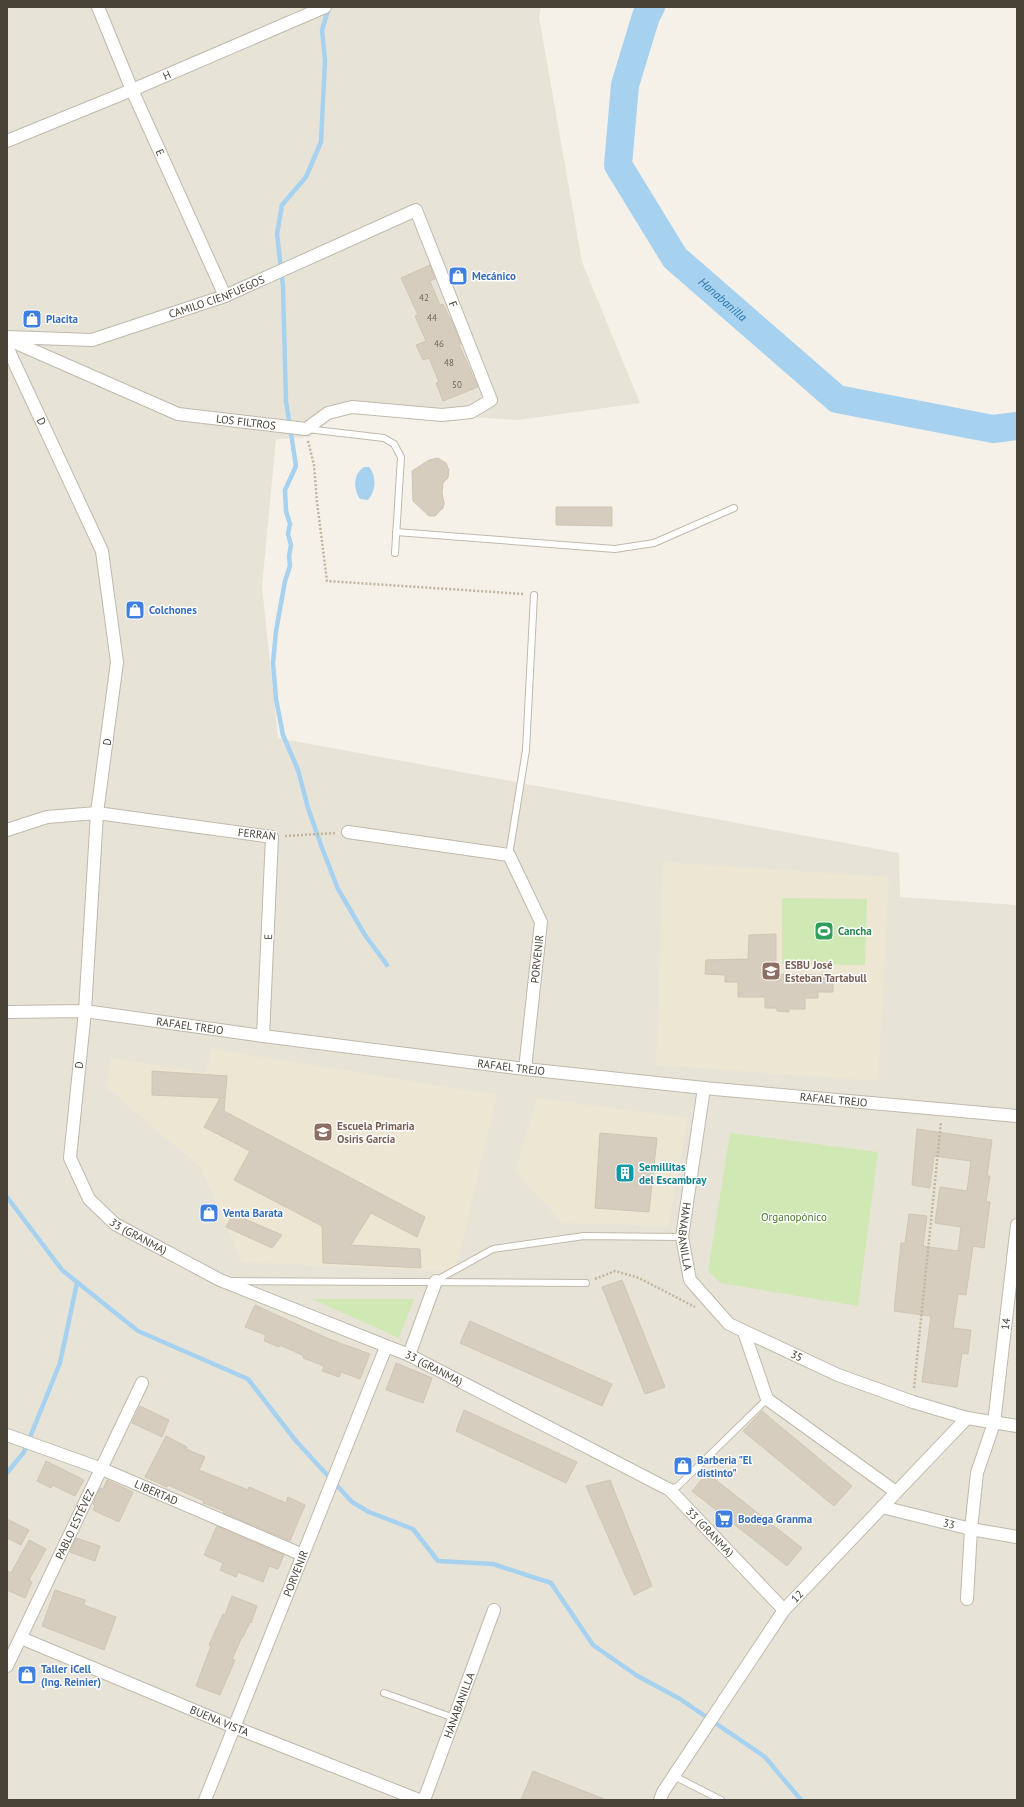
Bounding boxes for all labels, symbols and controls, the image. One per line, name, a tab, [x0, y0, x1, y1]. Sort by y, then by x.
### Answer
street label: H	[161, 67, 173, 83]
street label: E	[153, 147, 168, 158]
shop icon: Mecánico	[447, 265, 469, 287]
place label: Mecánico	[472, 269, 516, 283]
street label: CAMILO CIENFUEGOS	[167, 272, 267, 321]
water label: Hanabanilla	[696, 274, 750, 324]
house number: 42	[419, 292, 429, 303]
street label: F	[446, 299, 461, 310]
shop icon: Placita	[21, 308, 43, 330]
place label: Placita	[46, 312, 78, 326]
house number: 44	[427, 312, 437, 323]
house number: 46	[434, 338, 444, 349]
house number: 48	[444, 357, 454, 368]
house number: 50	[452, 379, 462, 390]
street label: LOS FILTROS	[215, 411, 277, 433]
street label: D	[34, 415, 49, 428]
shop icon: Colchones	[124, 599, 146, 621]
place label: Colchones	[149, 603, 197, 617]
street label: D	[100, 737, 114, 747]
street label: FERRAN	[237, 825, 277, 843]
sports icon: Cancha	[813, 920, 835, 942]
place label: Cancha	[838, 924, 872, 938]
street label: E	[261, 934, 275, 940]
street label: PORVENIR	[527, 934, 547, 984]
place label: ESBU José Esteban Tartabull	[785, 958, 868, 985]
school or university icon: ESBU José Esteban Tartabull	[760, 960, 782, 982]
street label: RAFAEL TREJO	[155, 1014, 225, 1037]
street label: RAFAEL TREJO	[477, 1056, 546, 1078]
street label: D	[72, 1061, 86, 1069]
street label: RAFAEL TREJO	[799, 1090, 868, 1110]
place label: Escuela Primaria Osiris García	[337, 1119, 415, 1146]
school or university icon: Escuela Primaria Osiris García	[312, 1121, 334, 1143]
place label: Semillitas del Escambray	[639, 1160, 707, 1187]
building icon: Semillitas del Escambray	[614, 1162, 636, 1184]
street label: HANABANILLA	[675, 1201, 695, 1272]
shop icon: Venta Barata	[198, 1202, 220, 1224]
place label: Venta Barata	[222, 1206, 283, 1220]
park label: Organopónico	[761, 1210, 827, 1224]
street label: 33 (GRANMA)	[106, 1215, 169, 1257]
street label: 14	[998, 1317, 1013, 1331]
street label: 33 (GRANMA)	[403, 1347, 465, 1389]
street label: 35	[788, 1347, 805, 1365]
place label: Barberia "El distinto"	[697, 1453, 753, 1480]
shop icon: Barberia "El distinto"	[672, 1455, 694, 1477]
street label: LIBERTAD	[132, 1477, 180, 1508]
street label: PABLO ESTÉVEZ	[52, 1487, 97, 1561]
street label: 33 (GRANMA)	[683, 1504, 737, 1560]
supermarket icon: Bodega Granma	[713, 1508, 735, 1530]
place label: Bodega Granma	[738, 1512, 812, 1526]
street label: 33	[941, 1515, 956, 1532]
street label: PORVENIR	[280, 1548, 311, 1599]
street label: 12	[788, 1587, 806, 1605]
place label: Taller iCell (Ing. Reinier)	[41, 1662, 101, 1689]
shop icon: Taller iCell (Ing. Reinier)	[16, 1664, 38, 1686]
street label: HANABANILLA	[440, 1670, 478, 1740]
street label: BUENA VISTA	[188, 1702, 251, 1739]

